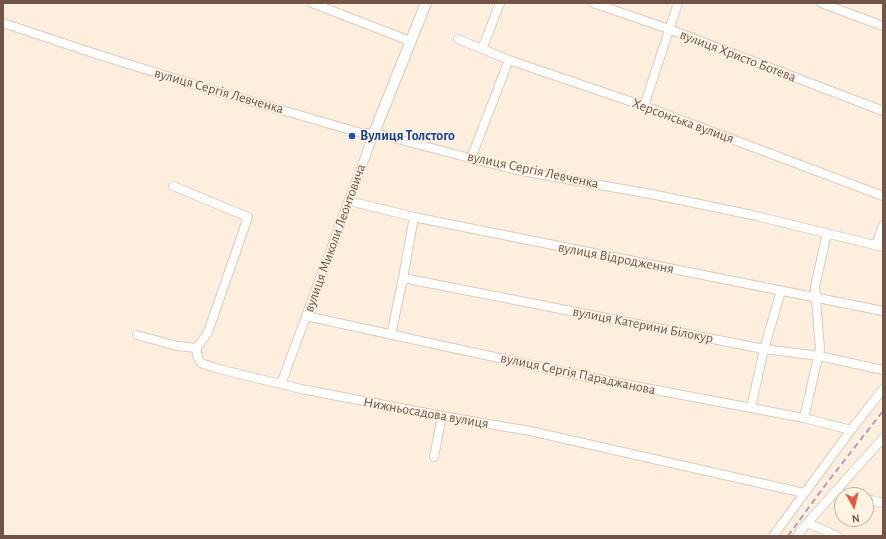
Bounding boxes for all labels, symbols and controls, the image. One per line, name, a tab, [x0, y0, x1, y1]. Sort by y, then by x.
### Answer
street label: вулиця Христо Ботева	[678, 26, 798, 86]
street label: вулиця Сергія Левченка	[152, 64, 286, 118]
street label: Херсонська вулиця	[630, 95, 736, 147]
place label: Вулиця Толстого	[360, 128, 455, 144]
marker: Вулиця Толстого	[347, 131, 357, 141]
street label: вулиця Сергія Левченка	[466, 148, 600, 192]
street label: вулиця Миколи Леонтовича	[300, 162, 370, 314]
street label: вулиця Відродження	[557, 239, 675, 277]
street label: вулиця Катерини Білокур	[571, 303, 715, 347]
street label: вулиця Сергія Параджанова	[499, 349, 657, 399]
street label: Нижньосадова вулиця	[362, 394, 490, 432]
north arrow	[834, 487, 874, 527]
text: N	[851, 512, 860, 524]

